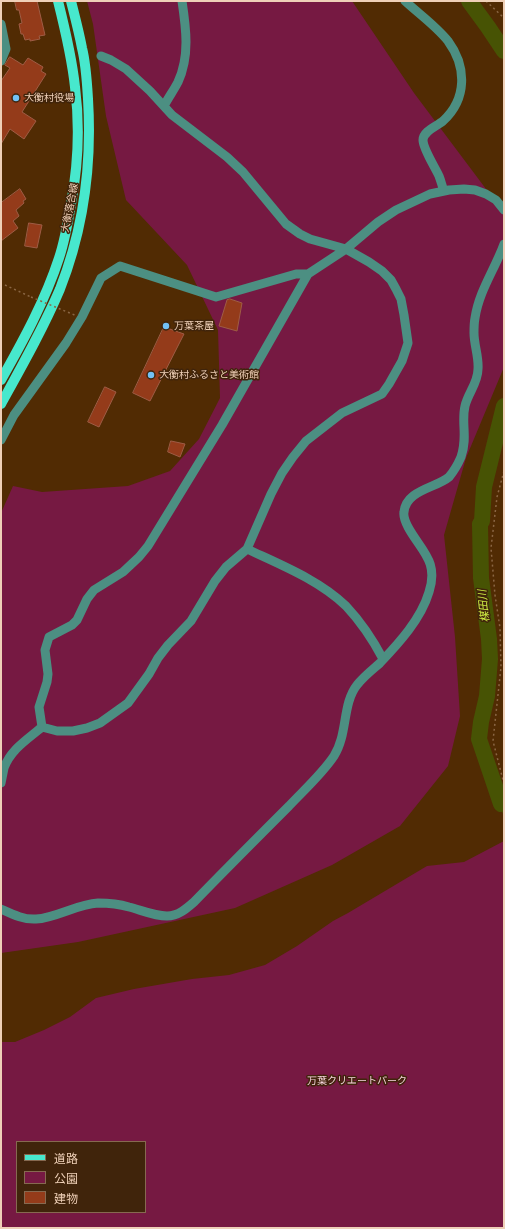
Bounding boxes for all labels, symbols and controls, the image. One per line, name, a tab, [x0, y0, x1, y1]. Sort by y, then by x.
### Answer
place label: 大衡村役場	[24, 92, 74, 104]
marker: 大衡村役場	[11, 93, 21, 103]
street label: 大衡落合線	[59, 182, 81, 234]
place label: 万葉茶屋	[174, 320, 214, 332]
marker: 万葉茶屋	[161, 321, 171, 331]
place label: 大衡村ふるさと美術館	[159, 369, 259, 381]
marker: 大衡村ふるさと美術館	[146, 370, 156, 380]
water label: 楳田川	[476, 589, 492, 623]
park label: 万葉クリエートパーク	[307, 1075, 407, 1087]
legend	[16, 1141, 146, 1213]
text: 道路	[54, 1152, 78, 1166]
text: 公園	[54, 1172, 78, 1186]
text: 建物	[54, 1192, 78, 1206]

